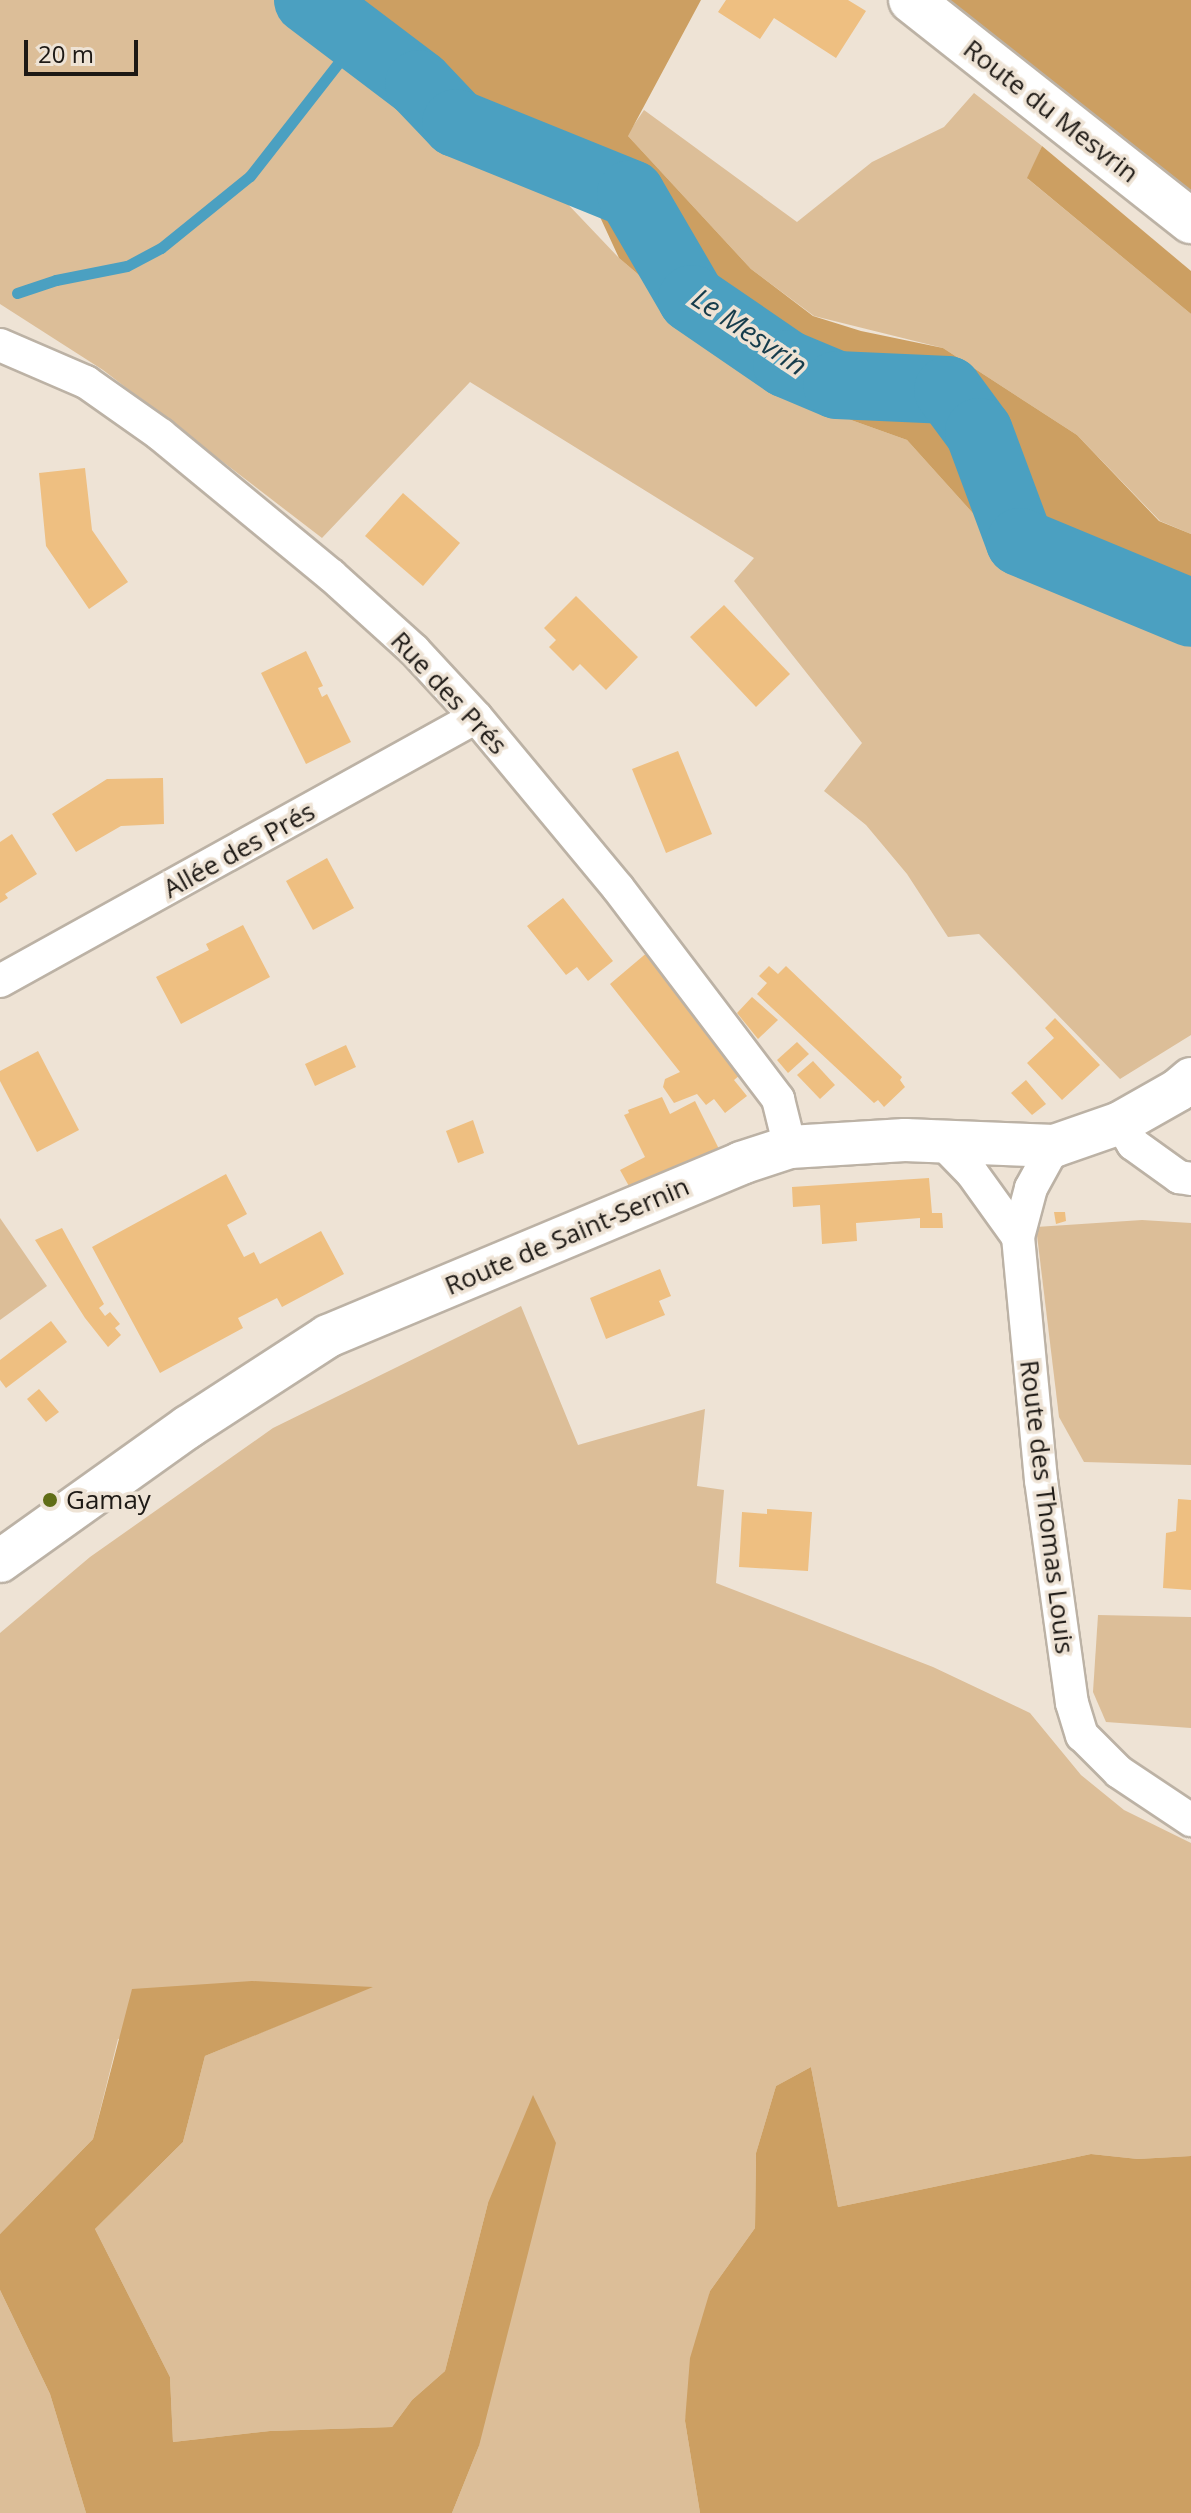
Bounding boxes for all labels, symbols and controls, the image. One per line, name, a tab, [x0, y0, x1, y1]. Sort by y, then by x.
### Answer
scale bar	[28, 24, 142, 74]
street label: Route du Mesvrin	[957, 33, 1145, 189]
text: 20 m	[38, 37, 94, 70]
water label: Le Mesvrin	[686, 280, 814, 382]
street label: Rue des Prés	[384, 625, 514, 761]
street label: Allée des Prés	[158, 796, 320, 904]
street label: Route de Saint-Sernin	[440, 1170, 694, 1302]
street label: Route des Thomas Louis	[1014, 1358, 1080, 1656]
place label: Gamay	[66, 1484, 151, 1516]
marker: Gamay	[41, 1491, 59, 1509]

